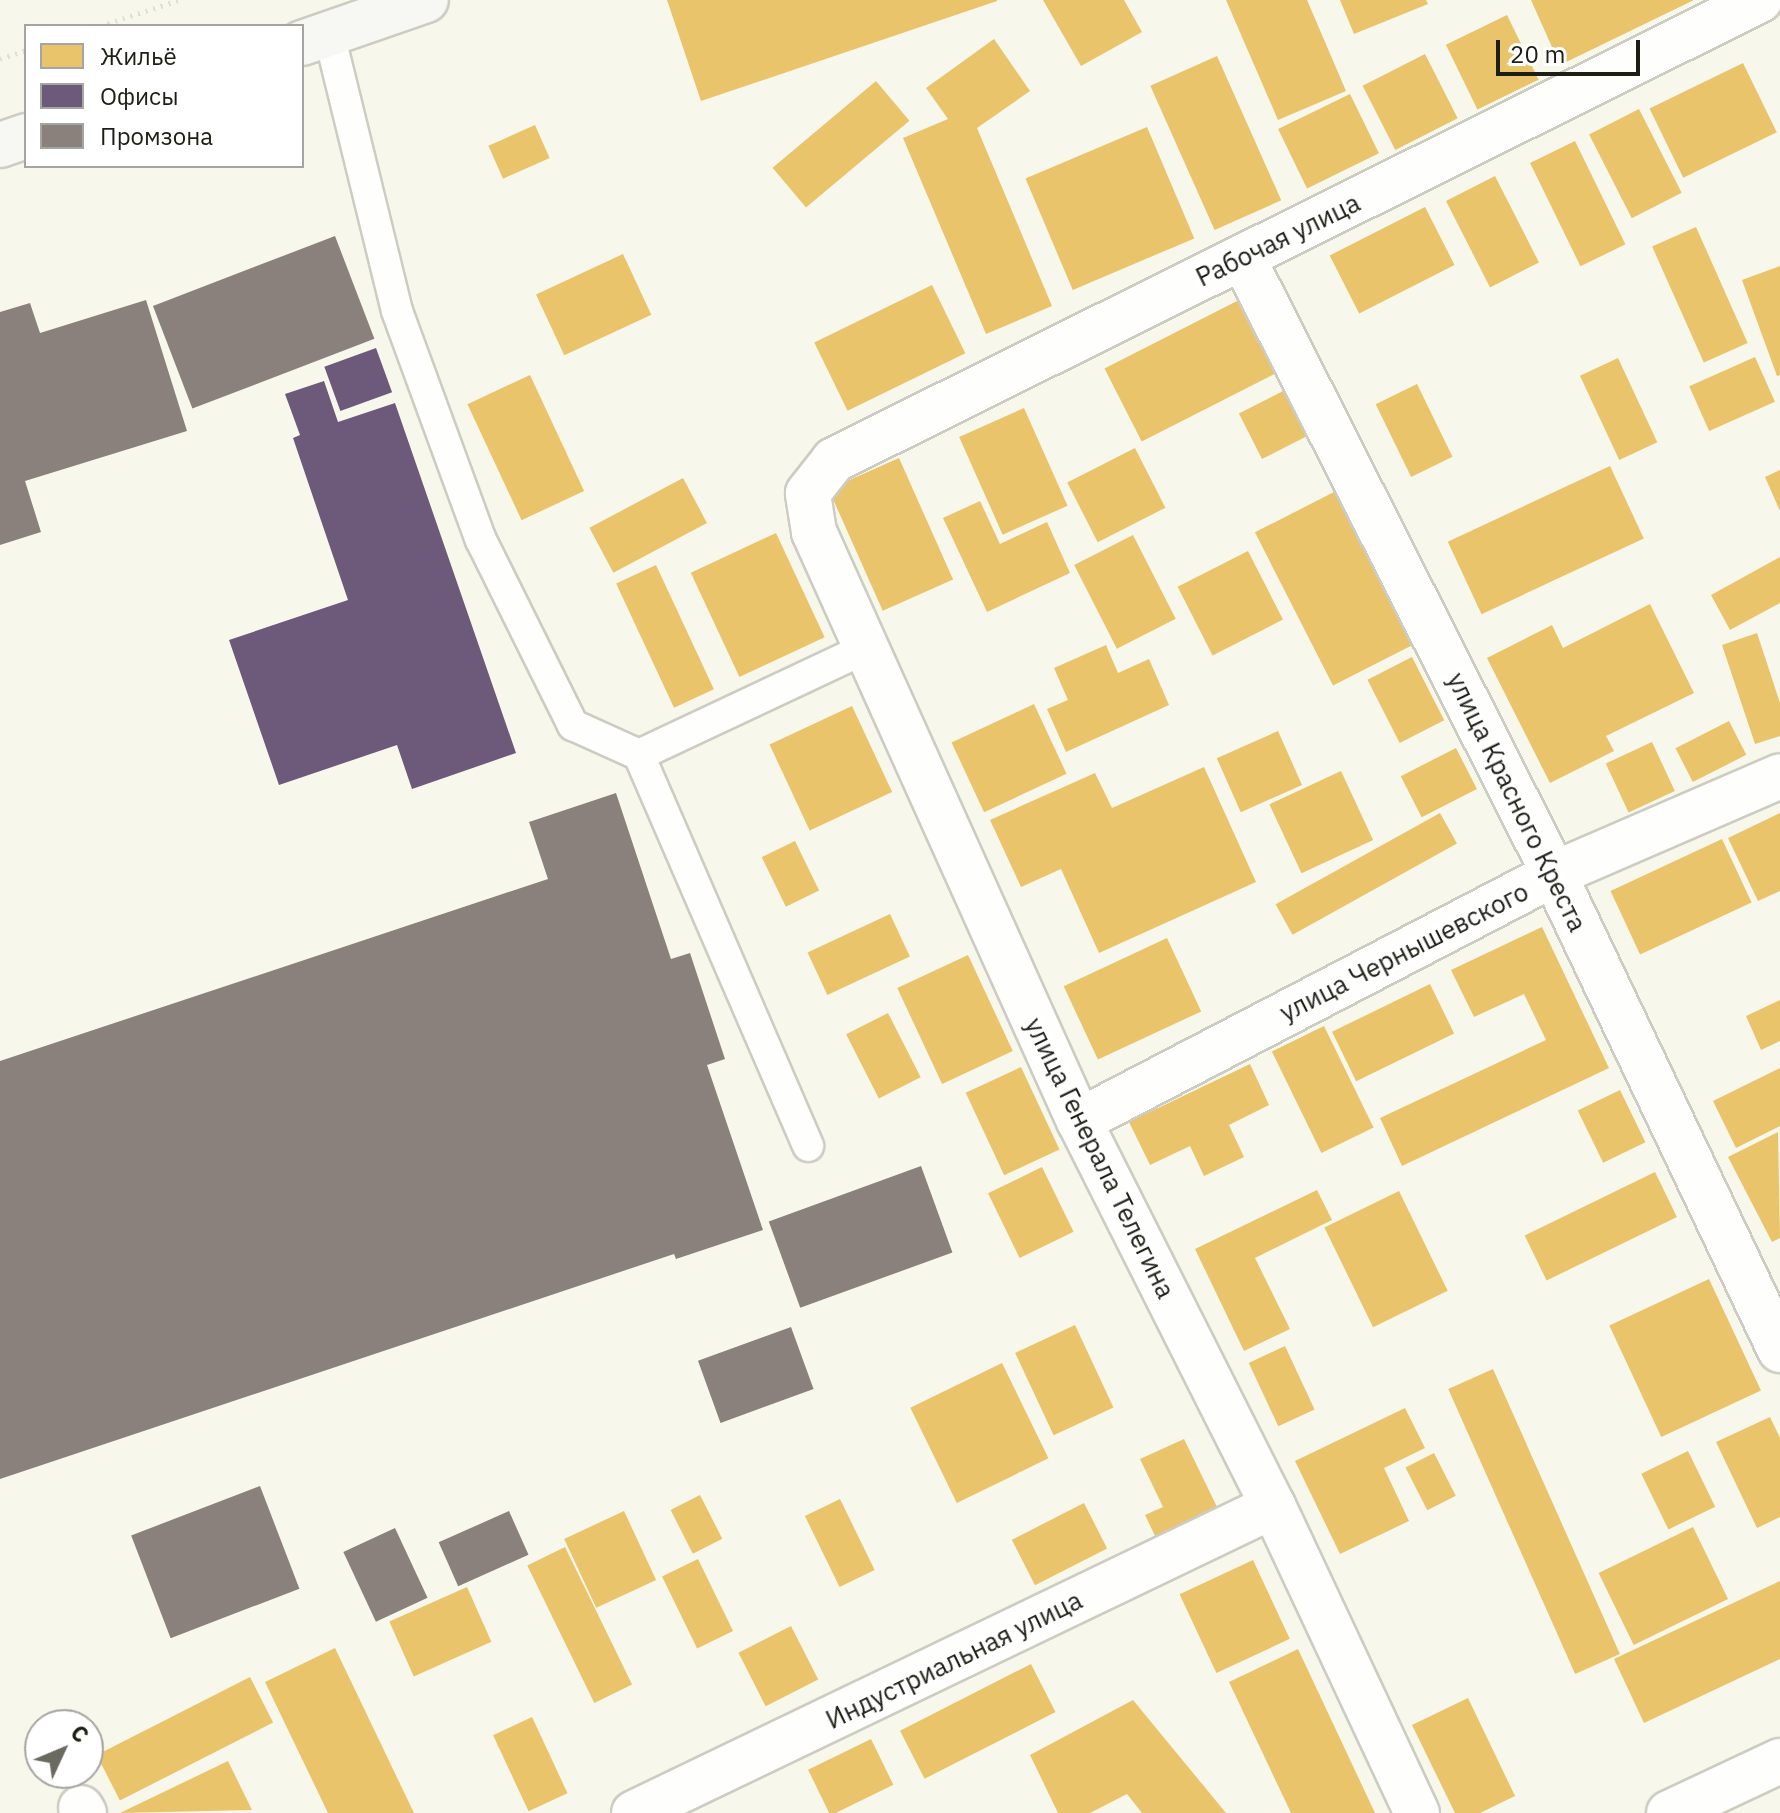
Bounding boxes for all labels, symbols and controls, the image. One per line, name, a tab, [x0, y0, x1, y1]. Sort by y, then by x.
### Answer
legend	[24, 24, 304, 168]
scale bar	[1500, 24, 1644, 74]
text: 20 m	[1510, 38, 1565, 70]
text: Жильё	[100, 40, 177, 72]
text: Офисы	[100, 80, 179, 112]
text: Промзона	[100, 120, 213, 152]
street label: Рабочая улица	[1191, 187, 1365, 293]
street label: улица Красного Креста	[1441, 667, 1593, 937]
street label: улица Чернышевского	[1274, 876, 1534, 1028]
street label: улица Генерала Телегина	[1018, 1013, 1182, 1303]
street label: Индустриальная улица	[821, 1584, 1087, 1736]
north arrow	[24, 1709, 104, 1789]
text: С	[65, 1718, 96, 1749]

